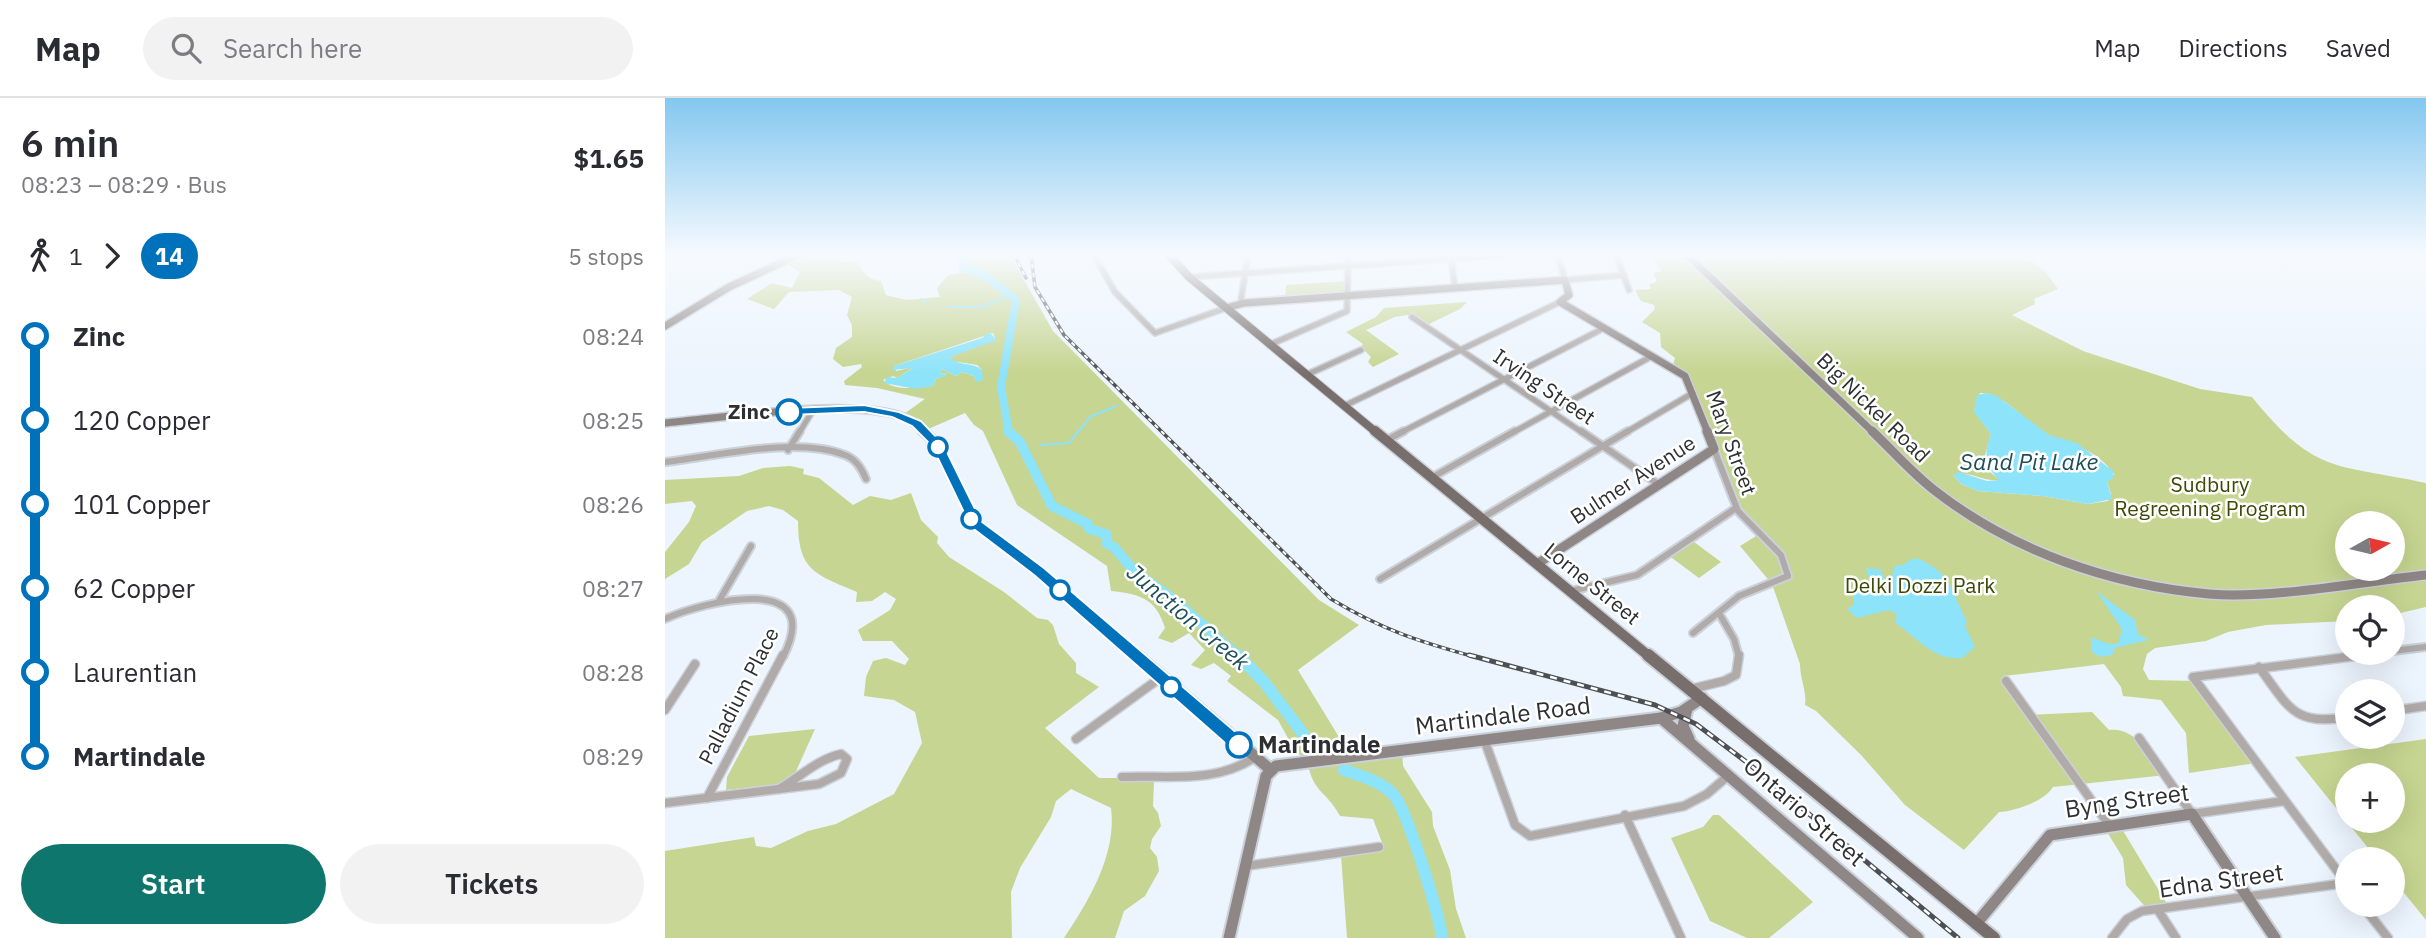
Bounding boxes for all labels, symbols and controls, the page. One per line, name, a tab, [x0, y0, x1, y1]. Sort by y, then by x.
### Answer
search box	[143, 17, 633, 80]
text: Map	[35, 27, 101, 70]
icon: search	[167, 29, 205, 67]
text: Search here	[223, 31, 362, 65]
text: Map	[2094, 32, 2140, 64]
text: Directions	[2178, 32, 2288, 64]
text: Saved	[2326, 32, 2391, 64]
text: 6 min	[21, 118, 119, 167]
text: $1.65	[574, 141, 644, 175]
text: 08:23 – 08:29 · Bus	[21, 169, 227, 199]
icon: walk	[21, 237, 59, 275]
icon: forward	[93, 237, 131, 275]
text: 14	[155, 240, 184, 272]
text: 1	[69, 241, 83, 271]
text: 5 stops	[568, 241, 644, 271]
text: Zinc	[73, 319, 125, 353]
text: 08:24	[582, 321, 644, 351]
street label: Irving Street	[1488, 342, 1601, 431]
street label: Big Nickel Road	[1811, 346, 1936, 468]
street label: Mary Street	[1700, 387, 1764, 499]
place label: Zinc	[728, 397, 770, 425]
marker: Zinc	[776, 399, 802, 425]
text: 120 Copper	[73, 403, 211, 437]
text: 08:25	[582, 405, 644, 435]
street label: Bulmer Avenue	[1564, 428, 1700, 530]
unlabelled marker	[928, 437, 948, 457]
water label: Sand Pit Lake	[1960, 446, 2098, 476]
park label: Sudbury Regreening Program	[2114, 470, 2306, 522]
text: 101 Copper	[73, 487, 211, 521]
text: 08:26	[582, 489, 644, 519]
unlabelled marker	[961, 509, 981, 529]
north arrow	[2335, 511, 2405, 581]
map controls	[2335, 511, 2405, 917]
street label: Lorne Street	[1539, 536, 1646, 631]
water label: Junction Creek	[1121, 556, 1257, 677]
text: 62 Copper	[73, 571, 195, 605]
park label: Delki Dozzi Park	[1845, 571, 1995, 599]
text: 08:27	[582, 573, 644, 603]
unlabelled marker	[1050, 580, 1070, 600]
button: locate	[2335, 595, 2405, 665]
street label: Palladium Place	[691, 622, 785, 769]
text: Laurentian	[73, 655, 197, 689]
text: 08:28	[582, 657, 644, 687]
unlabelled marker	[1161, 677, 1181, 697]
button: layers	[2335, 679, 2405, 749]
street label: Martindale Road	[1413, 688, 1592, 742]
place label: Martindale	[1258, 728, 1380, 760]
marker: Martindale	[1226, 732, 1252, 758]
text: Martindale	[73, 739, 206, 773]
text: 08:29	[582, 741, 644, 771]
street label: Ontario Street	[1737, 749, 1872, 873]
button: +	[2335, 763, 2405, 833]
street label: Byng Street	[2063, 775, 2191, 825]
button: Start	[21, 844, 326, 924]
button: Tickets	[340, 844, 644, 924]
button: −	[2335, 847, 2405, 917]
street label: Edna Street	[2156, 855, 2285, 905]

